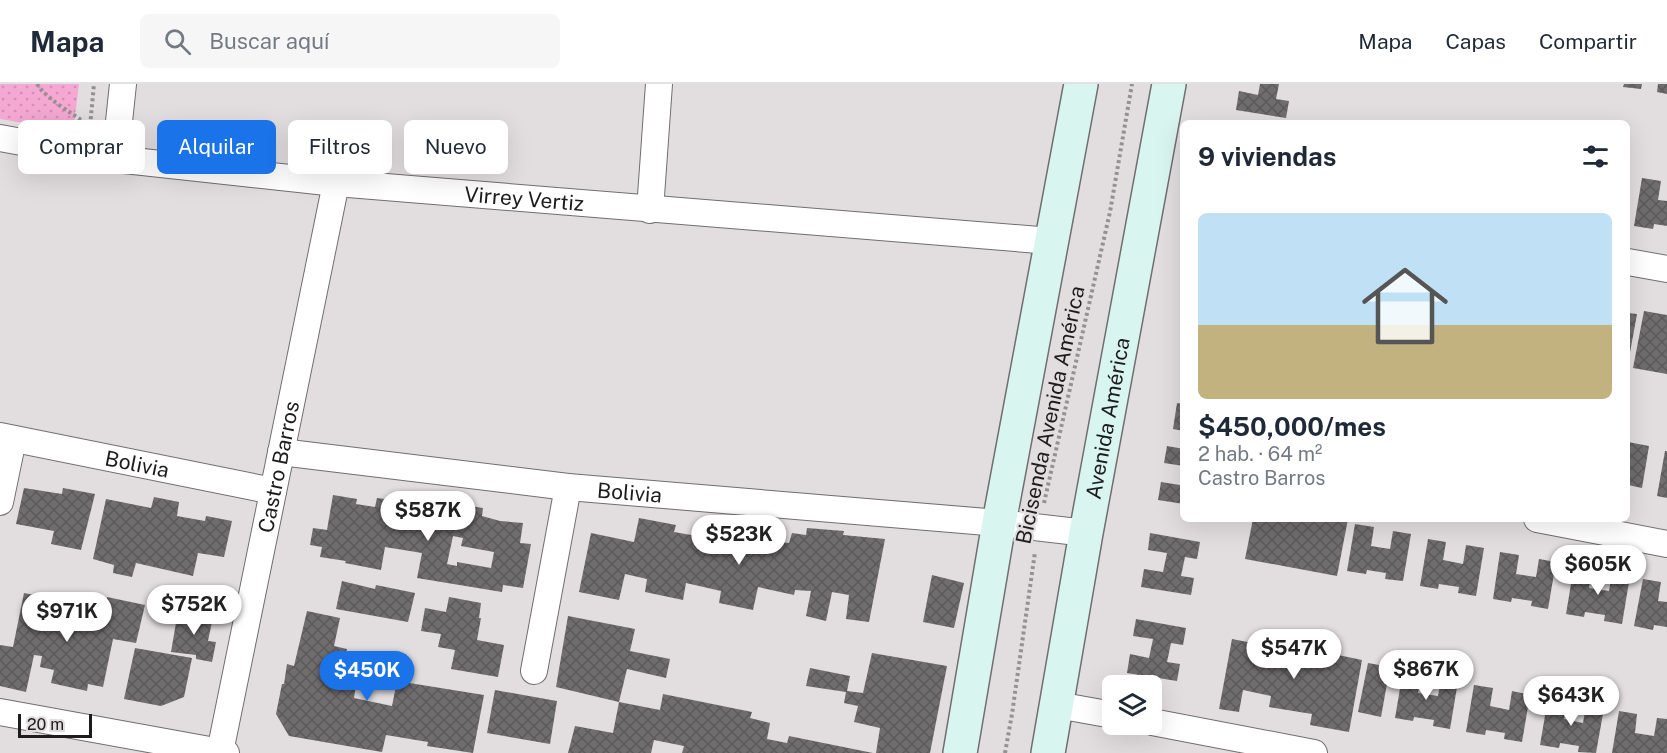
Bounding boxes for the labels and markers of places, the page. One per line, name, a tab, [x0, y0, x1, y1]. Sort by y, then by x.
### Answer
pin: $587K	[386, 491, 470, 542]
pin: $523K	[697, 515, 781, 566]
pin: $605K	[1556, 545, 1640, 596]
pin: $752K	[152, 585, 236, 636]
pin: $971K	[25, 592, 109, 643]
pin: $547K	[1252, 629, 1336, 680]
pin: $867K	[1384, 650, 1468, 701]
pin: $450K	[325, 651, 409, 702]
pin: $643K	[1529, 676, 1613, 727]

